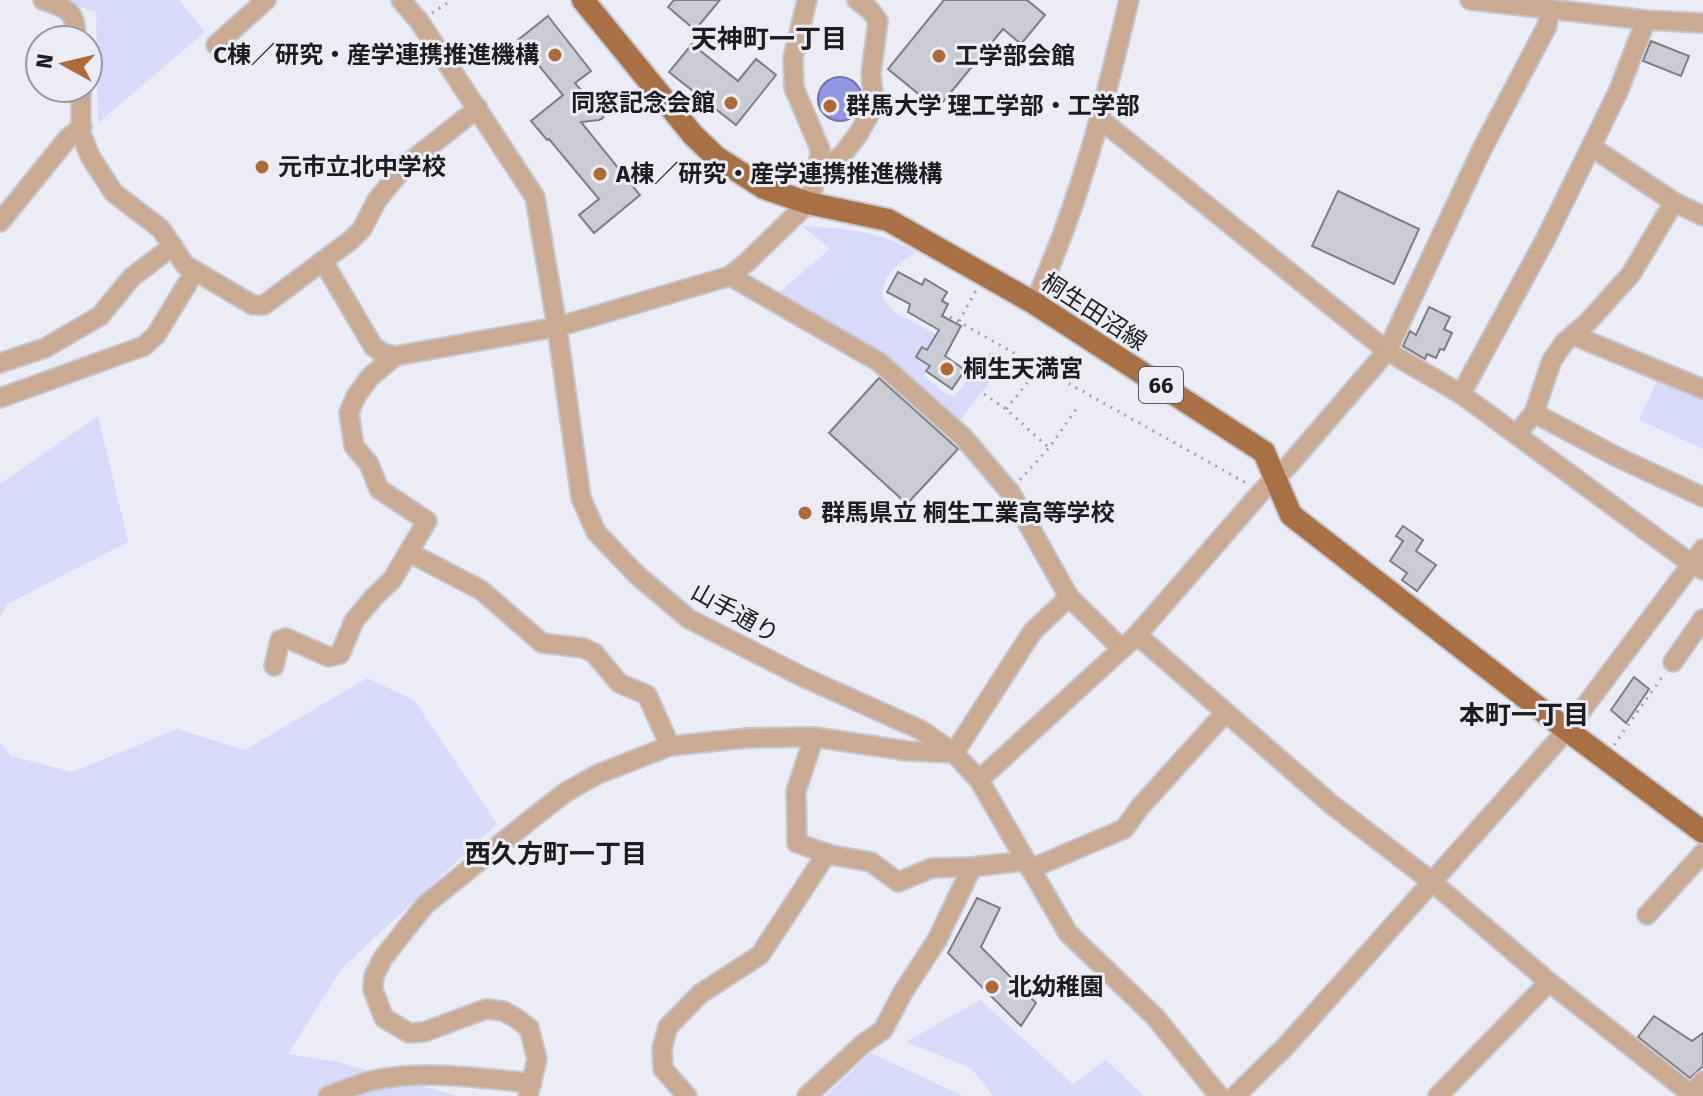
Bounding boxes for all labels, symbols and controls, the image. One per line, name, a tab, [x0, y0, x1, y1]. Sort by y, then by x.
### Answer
north arrow	[24, 24, 104, 104]
district label: 天神町一丁目	[691, 24, 847, 55]
place label: C棟／研究・産学連携推進機構	[213, 41, 539, 69]
place label: 工学部会館	[955, 42, 1075, 70]
marker: C棟／研究・産学連携推進機構	[546, 46, 564, 64]
marker: 工学部会館	[930, 47, 948, 65]
text: N	[30, 52, 59, 70]
place label: 同窓記念会館	[571, 89, 715, 117]
place label: 群馬大学 理工学部・工学部	[846, 92, 1140, 120]
marker: 同窓記念会館	[722, 94, 740, 112]
marker: 群馬大学 理工学部・工学部	[821, 97, 839, 115]
place label: 元市立北中学校	[278, 153, 446, 181]
marker: 元市立北中学校	[253, 158, 271, 176]
place label: A棟／研究・産学連携推進機構	[615, 160, 942, 188]
marker: A棟／研究・産学連携推進機構	[591, 165, 609, 183]
street label: 桐生田沼線	[1036, 268, 1152, 356]
place label: 桐生天満宮	[963, 355, 1083, 383]
marker: 桐生天満宮	[938, 360, 956, 378]
road number: 66	[1139, 367, 1183, 403]
place label: 群馬県立 桐生工業高等学校	[821, 499, 1115, 527]
marker: 群馬県立 桐生工業高等学校	[796, 504, 814, 522]
street label: 山手通り	[686, 577, 784, 649]
district label: 本町一丁目	[1459, 700, 1589, 731]
district label: 西久方町一丁目	[465, 839, 647, 870]
place label: 北幼稚園	[1008, 973, 1104, 1001]
marker: 北幼稚園	[983, 978, 1001, 996]

